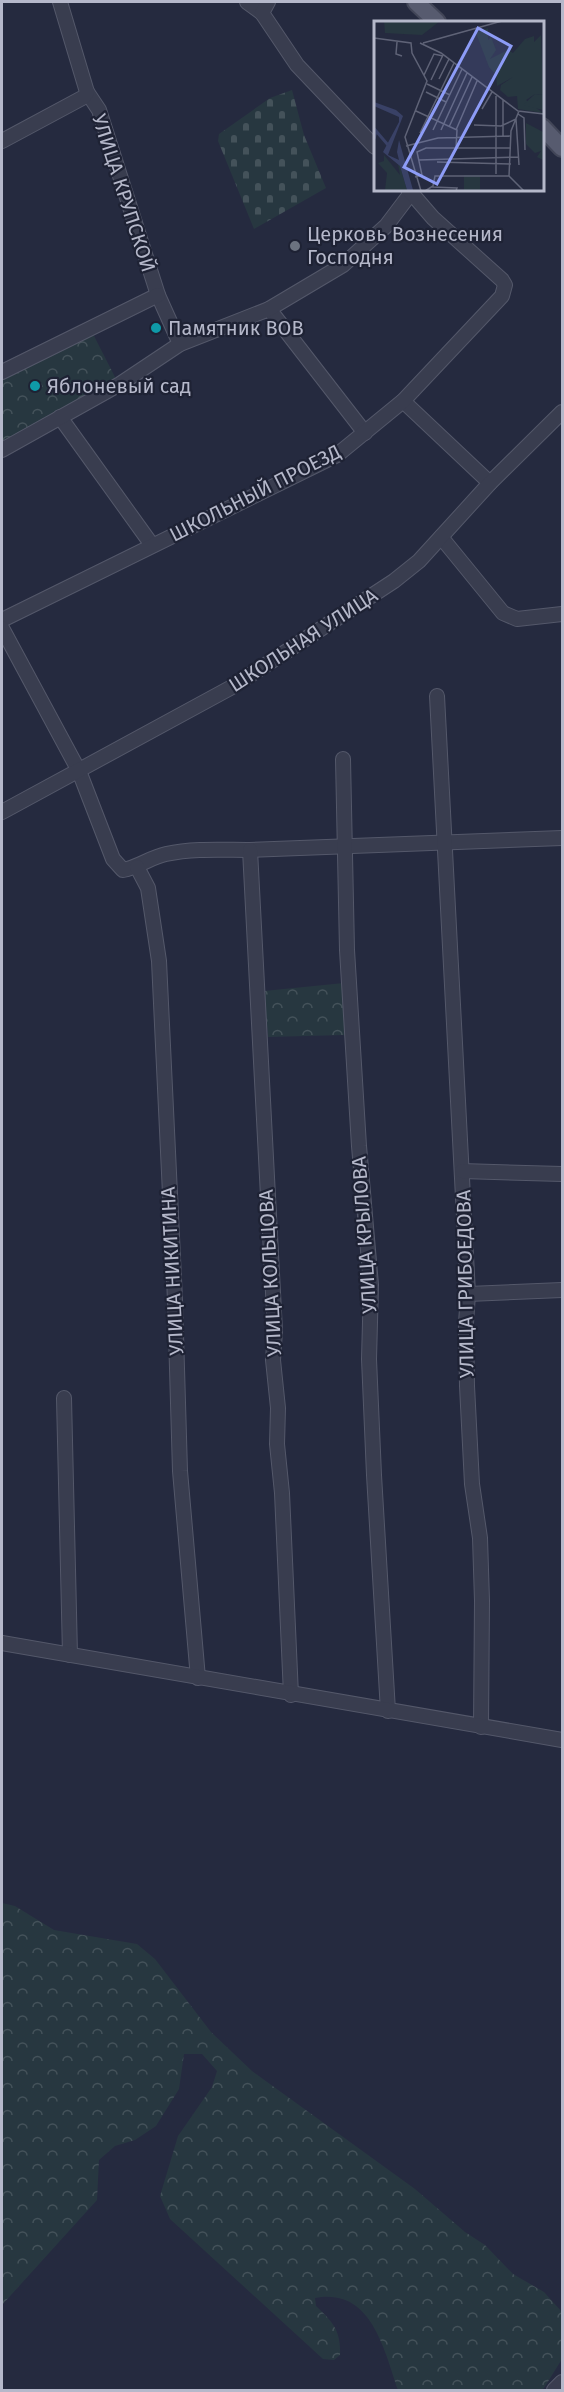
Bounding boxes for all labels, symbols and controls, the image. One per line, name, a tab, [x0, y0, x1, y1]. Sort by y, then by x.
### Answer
inset map	[374, 21, 543, 190]
street label: УЛИЦА КРУПСКОЙ	[87, 111, 161, 275]
place label: Церковь Вознесения Господня	[307, 222, 503, 269]
marker: Церковь Вознесения Господня	[288, 239, 302, 253]
place label: Памятник ВОВ	[168, 316, 304, 340]
marker: Памятник ВОВ	[149, 321, 163, 335]
place label: Яблоневый сад	[47, 374, 191, 398]
marker: Яблоневый сад	[28, 379, 42, 393]
street label: ШКОЛЬНЫЙ ПРОЕЗД	[165, 439, 345, 547]
street label: ШКОЛЬНАЯ УЛИЦА	[224, 583, 382, 697]
street label: УЛИЦА КРЫЛОВА	[346, 1155, 381, 1314]
street label: УЛИЦА НИКИТИНА	[156, 1185, 188, 1356]
street label: УЛИЦА КОЛЬЦОВА	[254, 1188, 286, 1357]
street label: УЛИЦА ГРИБОЕДОВА	[451, 1189, 479, 1378]

